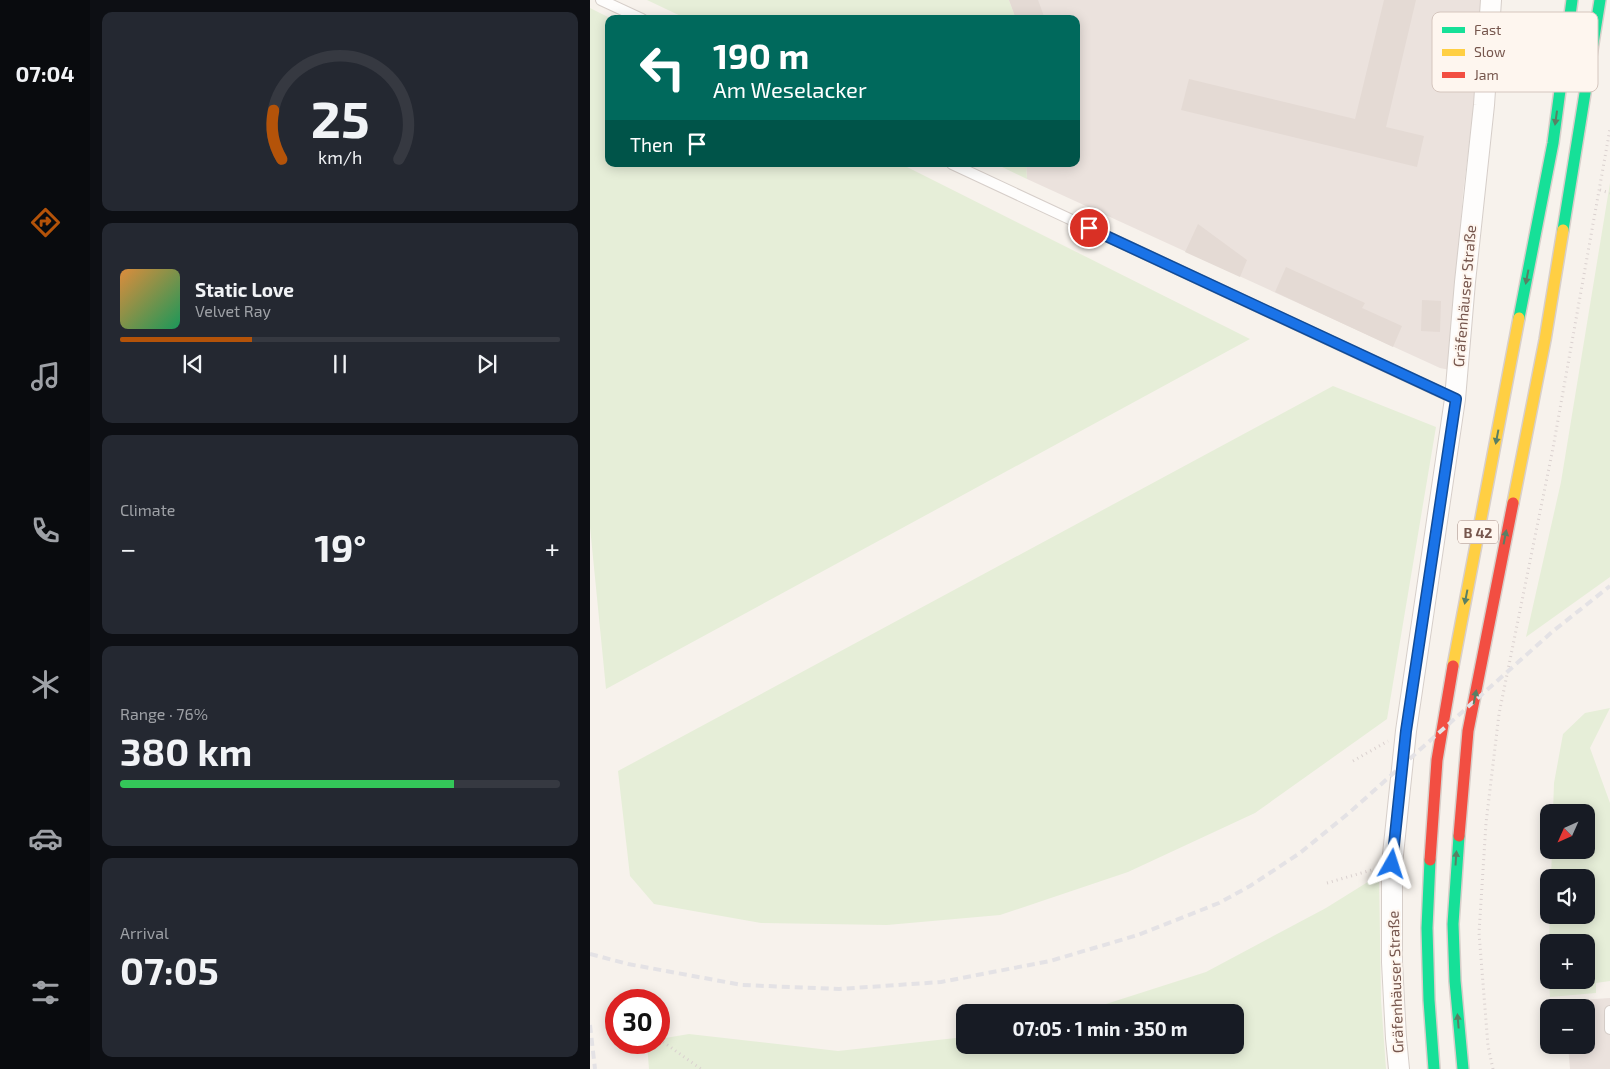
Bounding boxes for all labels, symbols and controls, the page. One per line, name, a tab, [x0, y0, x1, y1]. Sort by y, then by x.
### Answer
legend	[1432, 12, 1598, 92]
text: Fast	[1474, 21, 1501, 38]
text: 190 m	[713, 34, 809, 76]
icon: left	[630, 35, 695, 100]
text: Slow	[1474, 43, 1506, 60]
text: 07:04	[15, 60, 75, 86]
text: Jam	[1474, 66, 1499, 83]
text: Am Weselacker	[713, 76, 867, 102]
text: 25	[311, 86, 369, 148]
one-way arrow	[1552, 110, 1560, 126]
icon: arrive	[683, 130, 711, 158]
text: Then	[630, 133, 673, 156]
text: km/h	[318, 146, 362, 168]
icon: directions	[28, 205, 63, 240]
pin	[1068, 207, 1110, 249]
icon: arrive	[1075, 214, 1103, 242]
street label: Gräfenhäuser Straße	[1449, 224, 1479, 368]
one-way arrow	[1523, 270, 1531, 285]
text: Static Love	[195, 278, 294, 301]
text: Velvet Ray	[195, 301, 271, 320]
icon: previous	[179, 350, 207, 378]
icon: pause	[326, 350, 354, 378]
icon: next	[473, 350, 501, 378]
icon: music	[28, 359, 63, 394]
one-way arrow	[1492, 430, 1500, 446]
text: Climate	[120, 500, 175, 519]
icon: phone	[28, 513, 63, 548]
road number: B 42	[1458, 520, 1498, 544]
text: 19°	[315, 524, 366, 570]
one-way arrow	[1502, 529, 1510, 545]
text: −	[120, 531, 136, 565]
text: +	[545, 531, 560, 565]
one-way arrow	[1462, 589, 1470, 605]
icon: climate	[28, 667, 63, 702]
one-way arrow	[1471, 689, 1479, 705]
text: Range · 76%	[120, 704, 208, 723]
text: 380 km	[120, 728, 252, 774]
north arrow	[1540, 804, 1595, 859]
map controls	[1540, 804, 1595, 1054]
icon: car	[28, 821, 63, 856]
position arrow	[1365, 837, 1417, 889]
one-way arrow	[1453, 850, 1461, 866]
button: sound	[1540, 869, 1595, 924]
street label: Gräfenhäuser Straße	[1384, 910, 1406, 1054]
text: Arrival	[120, 923, 169, 942]
button: +	[1540, 934, 1595, 989]
text: 07:05	[120, 947, 219, 993]
icon: filters	[28, 975, 63, 1010]
speed limit sign: 30	[605, 989, 670, 1054]
button: −	[1540, 999, 1595, 1054]
one-way arrow	[1454, 1012, 1462, 1028]
text: 07:05 · 1 min · 350 m	[1012, 1017, 1188, 1040]

